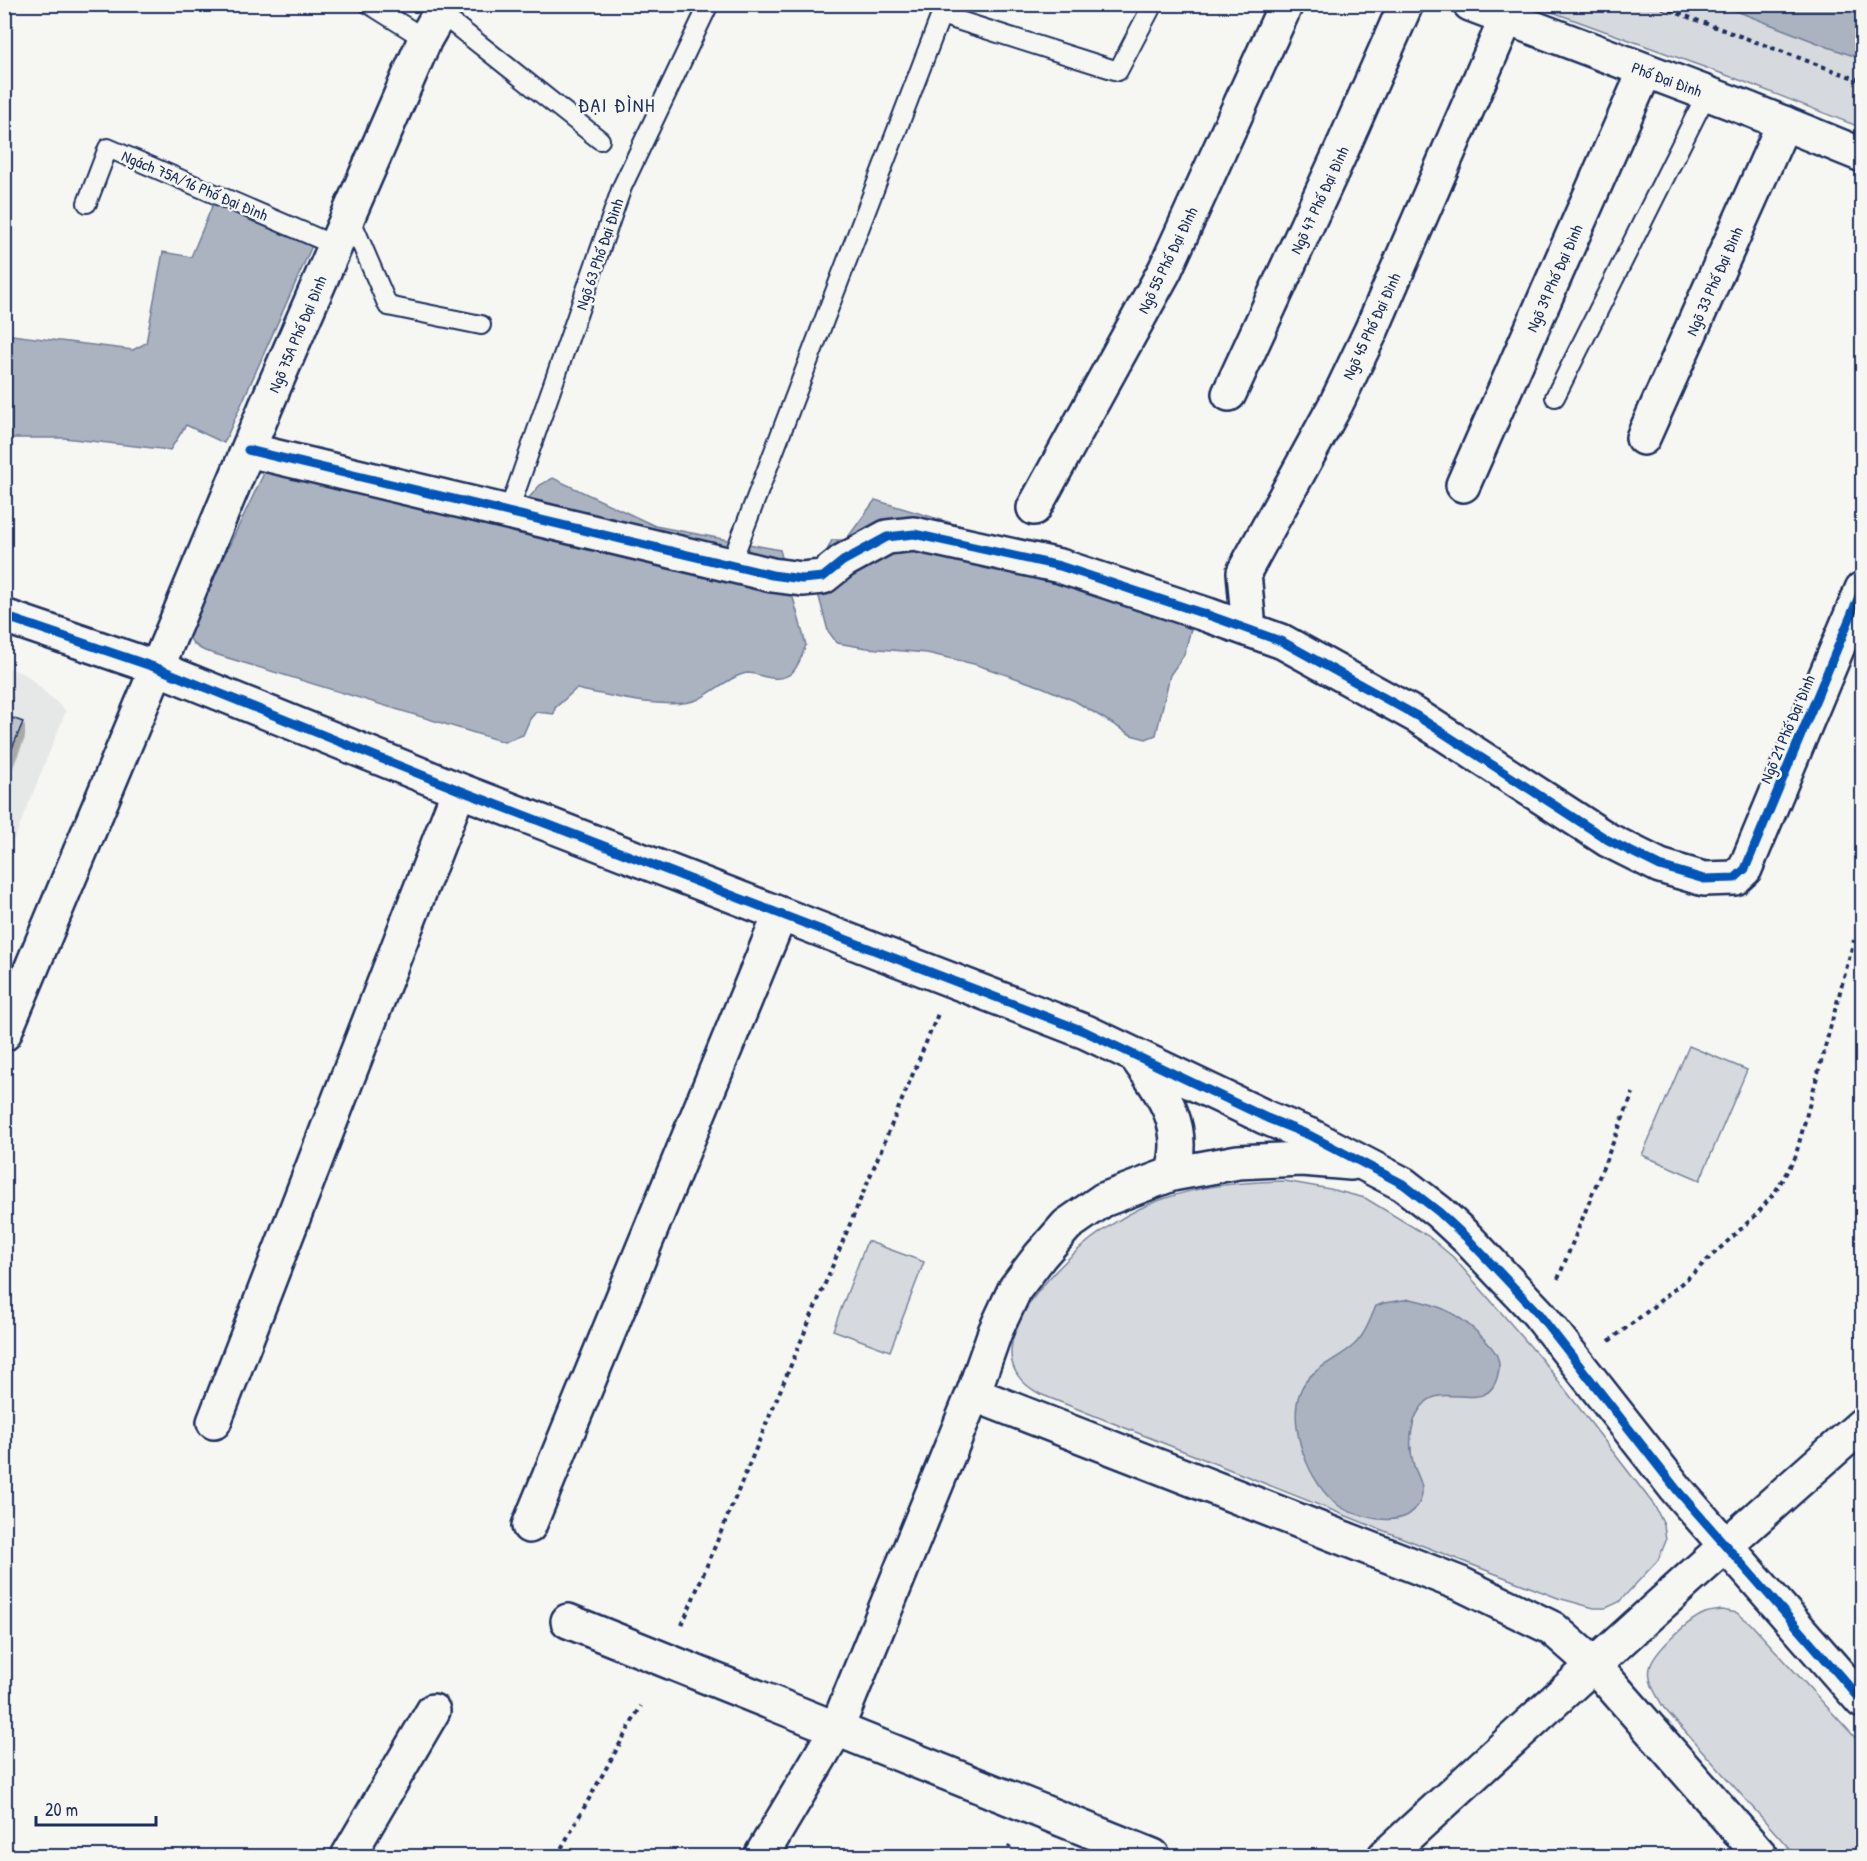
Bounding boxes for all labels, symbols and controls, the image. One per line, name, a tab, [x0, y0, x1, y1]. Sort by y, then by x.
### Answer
street label: Phố Đại Đình	[1629, 56, 1705, 102]
district label: ĐẠI ĐÌNH	[578, 91, 656, 118]
street label: Ngõ 47 Phố Đại Đình	[1284, 142, 1354, 257]
street label: Ngách 75A/16 Phố Đại Đình	[118, 144, 272, 226]
street label: Ngõ 63 Phố Đại Đình	[570, 195, 628, 313]
street label: Ngõ 55 Phố Đại Đình	[1132, 203, 1202, 317]
street label: Ngõ 39 Phố Đại Đình	[1520, 220, 1588, 335]
street label: Ngõ 33 Phố Đại Đình	[1680, 223, 1748, 339]
street label: Ngõ 45 Phố Đại Đình	[1337, 269, 1405, 383]
street label: Ngõ 75A Phố Đại Đình	[262, 272, 332, 396]
street label: Ngõ 21 Phố Đại Đình	[1754, 671, 1820, 787]
scale bar	[36, 1789, 156, 1827]
text: 20 m	[45, 1797, 78, 1822]

